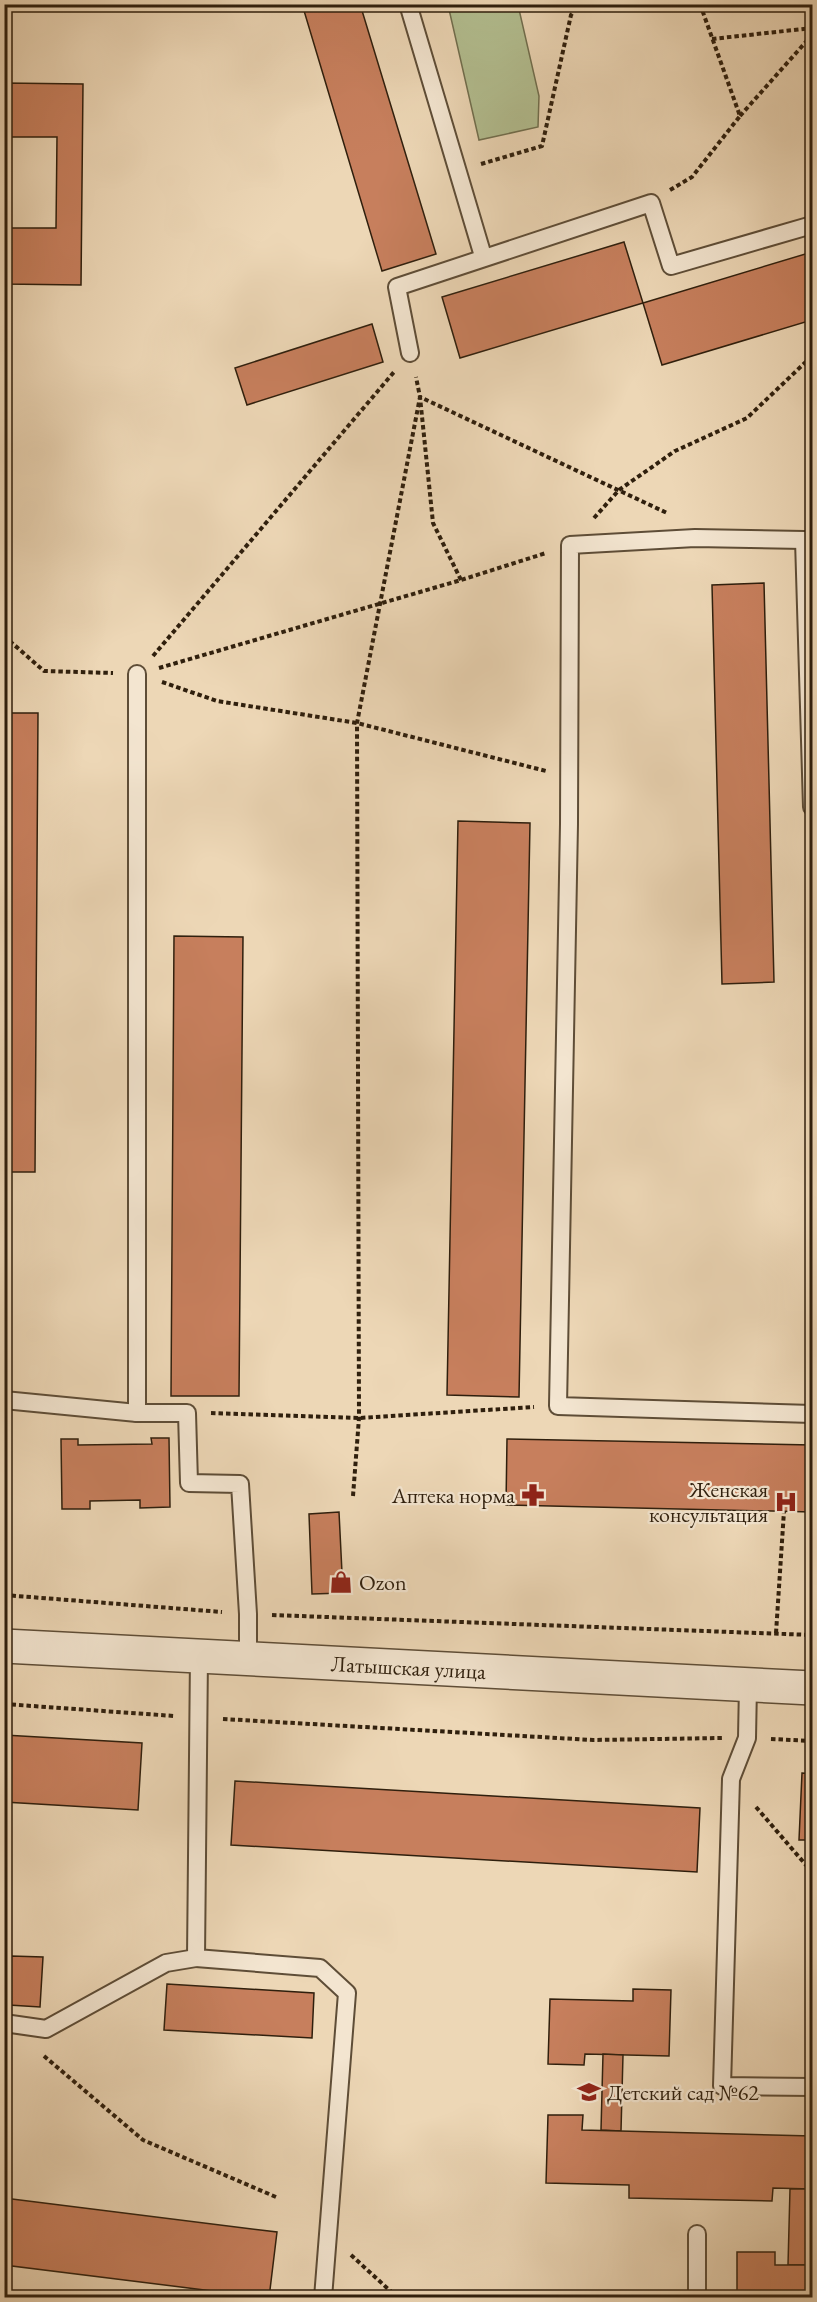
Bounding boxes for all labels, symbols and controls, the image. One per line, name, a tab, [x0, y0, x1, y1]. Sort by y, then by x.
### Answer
place label: Женская консультация	[649, 1475, 768, 1529]
place label: Аптека норма	[391, 1481, 515, 1510]
pharmacy icon: Аптека норма	[520, 1482, 546, 1508]
hospital icon: Женская консультация	[773, 1489, 799, 1515]
place label: Ozon	[359, 1568, 407, 1597]
shop icon: Ozon	[328, 1569, 354, 1595]
street label: Латышская улица	[330, 1649, 487, 1686]
place label: Детский сад №62	[607, 2078, 759, 2107]
school or university icon: Детский сад №62	[576, 2079, 602, 2105]

